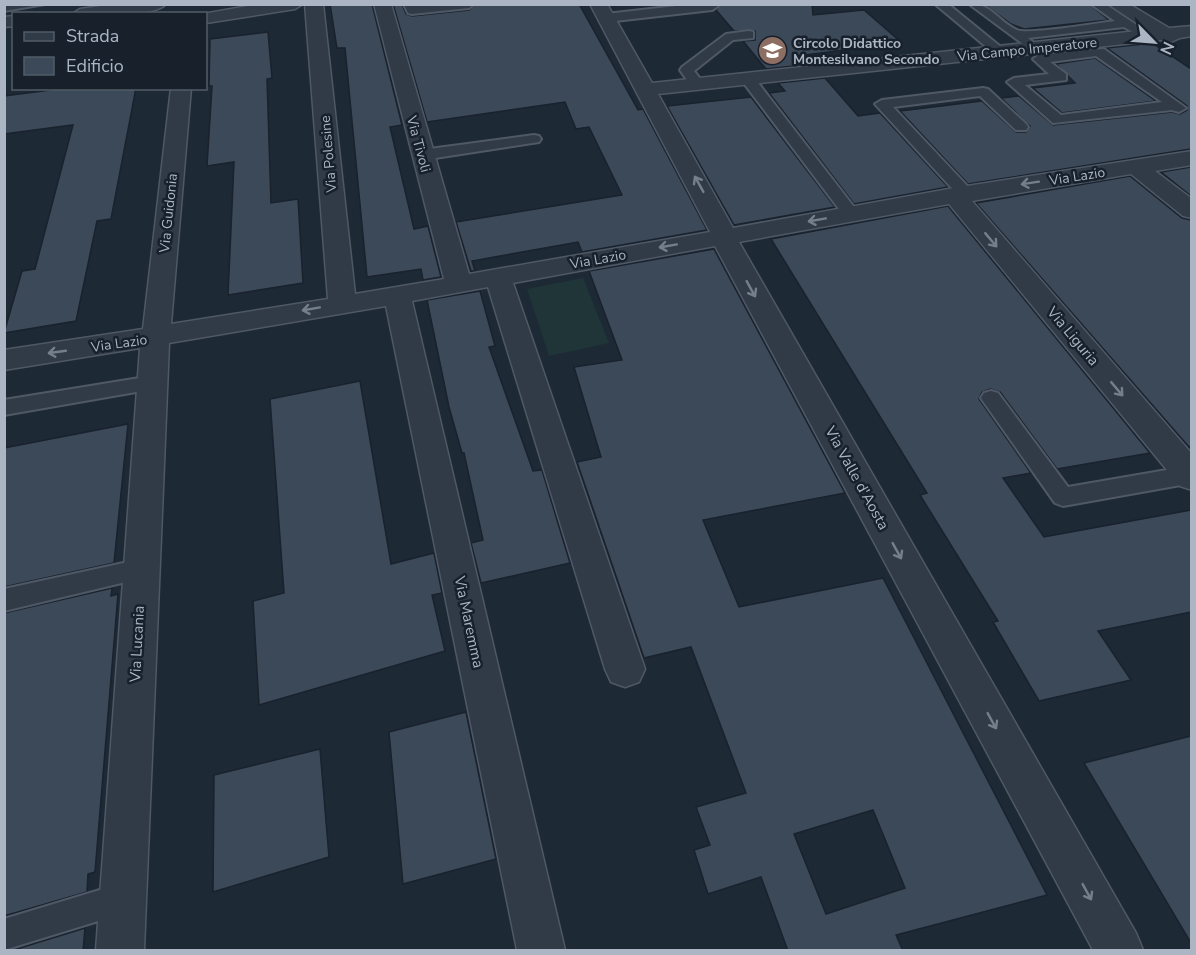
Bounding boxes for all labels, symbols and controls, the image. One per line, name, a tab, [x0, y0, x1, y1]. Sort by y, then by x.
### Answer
legend	[12, 12, 207, 90]
north arrow	[1124, 12, 1184, 72]
text: Strada	[66, 24, 119, 48]
street label: Via Campo Imperatore	[955, 33, 1098, 66]
place label: Circolo Didattico Montesilvano Secondo	[793, 34, 940, 69]
school or university icon: Circolo Didattico Montesilvano Secondo	[756, 35, 788, 67]
text: N	[1154, 38, 1179, 58]
text: Edificio	[66, 54, 124, 78]
street label: Via Tivoli	[402, 113, 435, 175]
street label: Via Polesine	[316, 115, 341, 194]
street label: Via Lazio	[1047, 163, 1107, 190]
street label: Via Guidonia	[155, 172, 182, 255]
one-way arrow	[693, 176, 704, 194]
one-way arrow	[1021, 178, 1040, 189]
one-way arrow	[808, 215, 827, 226]
one-way arrow	[985, 232, 998, 248]
one-way arrow	[659, 241, 679, 252]
street label: Via Lazio	[568, 245, 628, 274]
one-way arrow	[746, 279, 757, 297]
street label: Via Liguria	[1042, 302, 1104, 370]
one-way arrow	[302, 304, 321, 315]
street label: Via Lazio	[89, 330, 149, 357]
one-way arrow	[47, 347, 67, 358]
one-way arrow	[1110, 381, 1124, 396]
street label: Via Valle d'Aosta	[820, 422, 894, 533]
one-way arrow	[891, 542, 903, 559]
street label: Via Maremma	[449, 573, 488, 670]
street label: Via Lucania	[125, 605, 149, 684]
one-way arrow	[986, 712, 998, 729]
one-way arrow	[1081, 883, 1093, 900]

